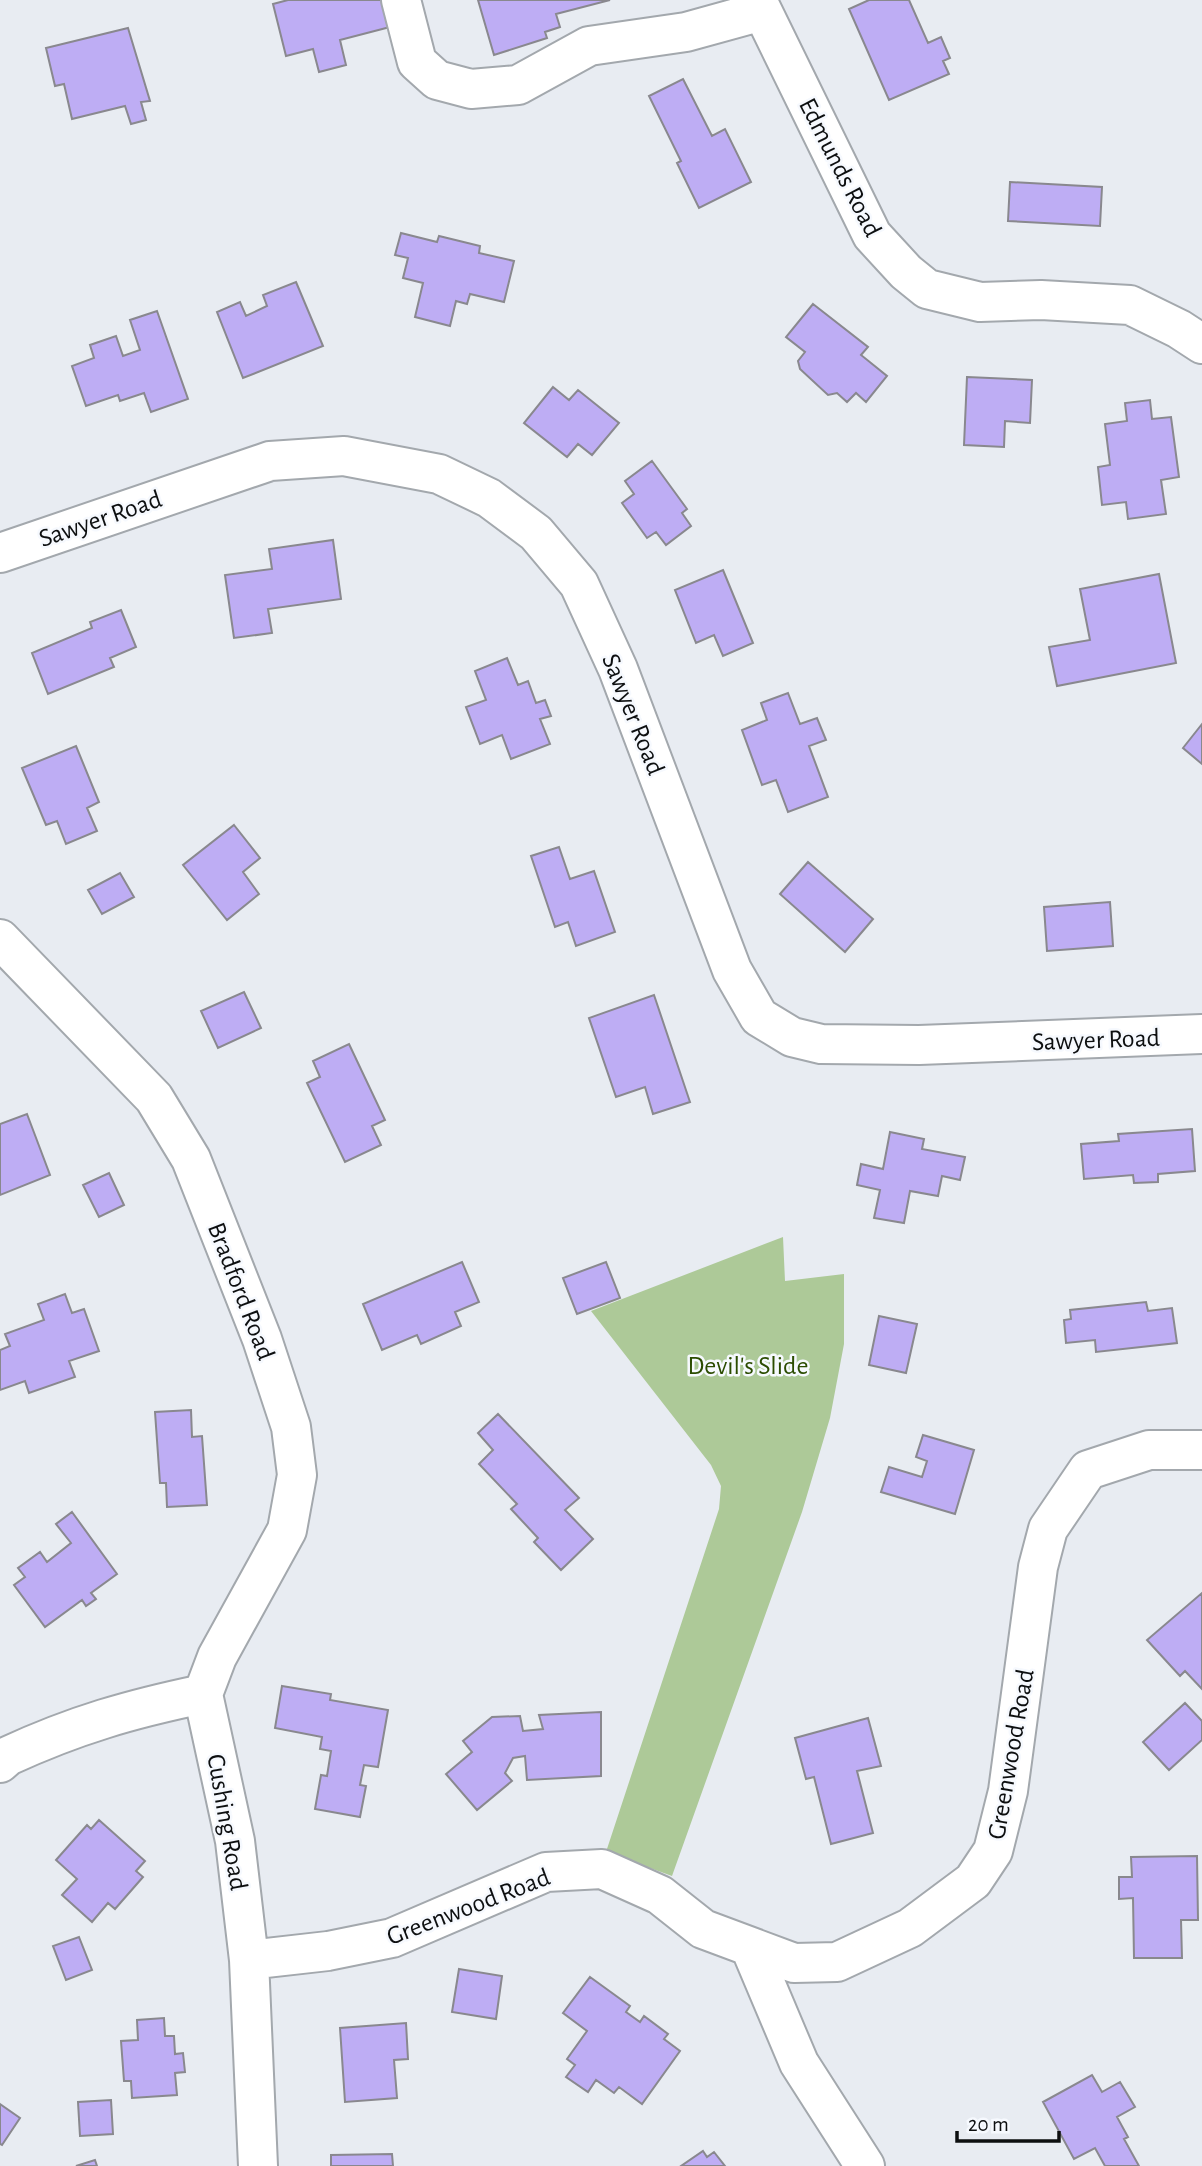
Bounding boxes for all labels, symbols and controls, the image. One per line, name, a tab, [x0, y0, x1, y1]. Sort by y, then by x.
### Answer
street label: Edmunds Road	[794, 94, 886, 241]
street label: Sawyer Road	[36, 486, 165, 552]
street label: Sawyer Road	[597, 650, 669, 779]
street label: Sawyer Road	[1032, 1025, 1160, 1055]
street label: Bradford Road	[203, 1219, 279, 1364]
park label: Devil's Slide	[688, 1353, 808, 1379]
street label: Greenwood Road	[983, 1667, 1039, 1841]
street label: Cushing Road	[202, 1752, 252, 1892]
street label: Greenwood Road	[383, 1864, 554, 1950]
scale bar	[957, 2100, 1058, 2144]
text: 20 m	[968, 2114, 1009, 2135]

